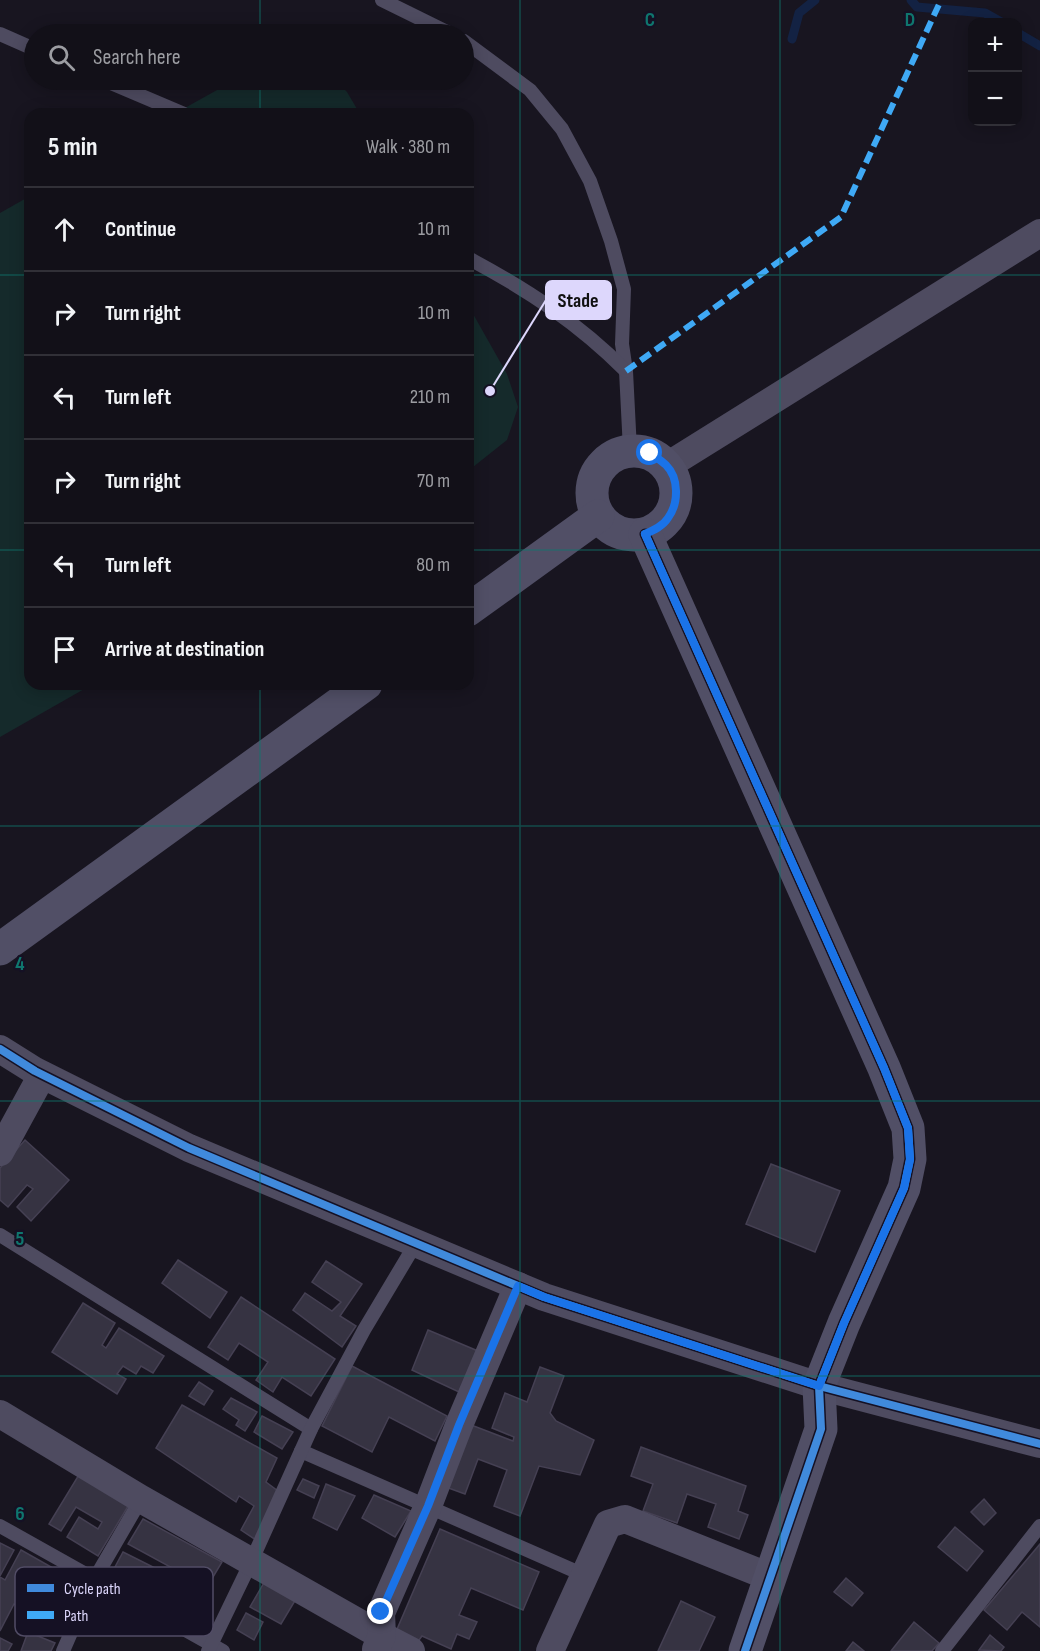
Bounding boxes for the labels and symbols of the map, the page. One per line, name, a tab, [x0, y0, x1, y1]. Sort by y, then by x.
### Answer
text: C	[645, 8, 655, 32]
text: D	[905, 8, 915, 32]
callout: Stade	[546, 281, 611, 319]
text: Stade	[557, 289, 599, 313]
route start	[636, 439, 662, 465]
text: 4	[15, 952, 25, 976]
text: 5	[16, 1227, 25, 1251]
text: 6	[15, 1502, 25, 1526]
legend	[15, 1567, 213, 1636]
text: Cycle path	[64, 1580, 121, 1599]
route end	[367, 1598, 393, 1624]
text: Path	[64, 1607, 88, 1626]

